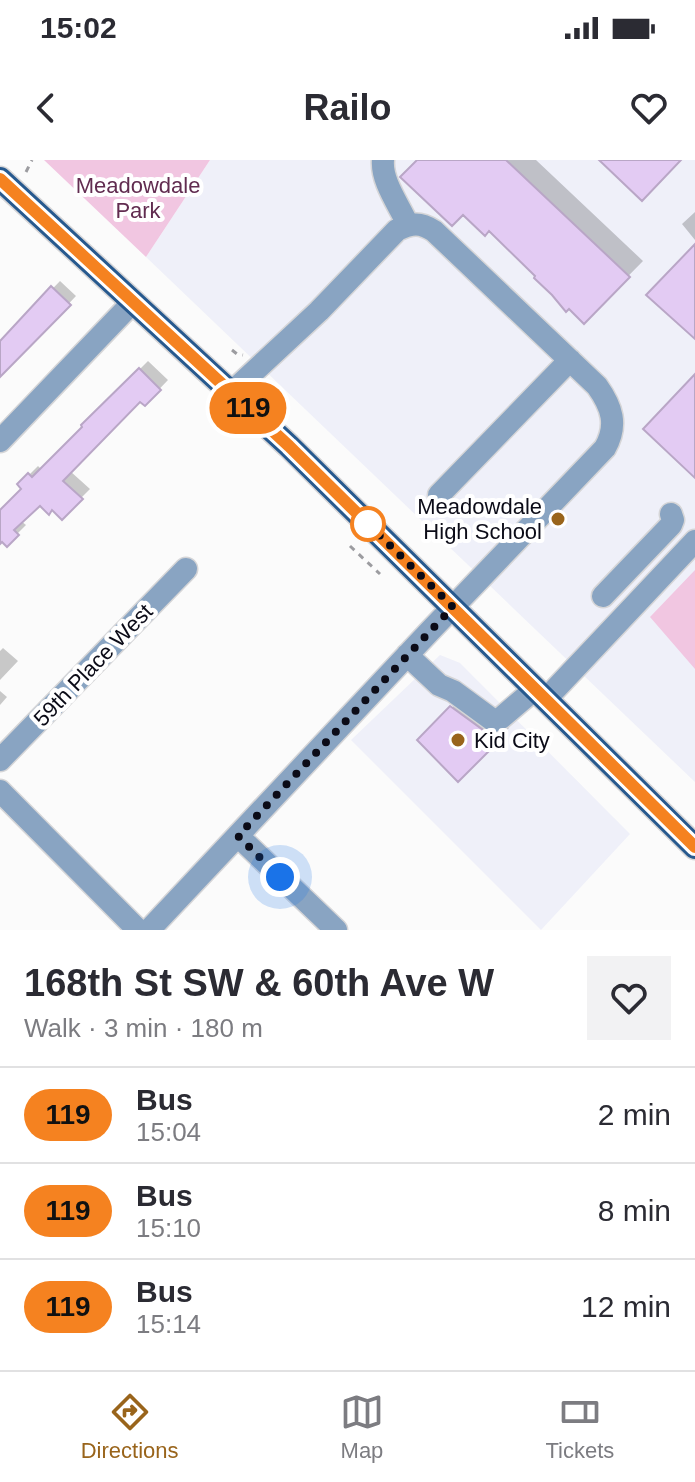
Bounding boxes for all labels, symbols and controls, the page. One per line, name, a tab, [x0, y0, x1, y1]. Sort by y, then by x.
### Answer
text: 15:02	[40, 11, 117, 44]
icon: back	[24, 86, 68, 130]
icon: heart	[627, 86, 671, 130]
text: Railo	[303, 87, 392, 128]
park label: Meadowdale Park	[76, 173, 200, 223]
line badge: 119	[202, 382, 294, 434]
text: 119	[225, 392, 271, 423]
place label: Meadowdale High School	[417, 494, 542, 544]
unlabelled marker	[351, 507, 385, 541]
marker: Meadowdale High School	[549, 510, 567, 528]
street label: 59th Place West	[29, 599, 157, 731]
place label: Kid City	[474, 728, 550, 753]
marker: Kid City	[449, 731, 467, 749]
your location	[260, 857, 300, 897]
button: heart	[587, 956, 671, 1040]
text: 168th St SW & 60th Ave W	[24, 962, 494, 1004]
text: Walk · 3 min · 180 m	[24, 1013, 263, 1043]
text: Bus	[136, 1083, 193, 1116]
text: 2 min	[598, 1098, 671, 1131]
text: 119	[45, 1099, 91, 1130]
text: 15:04	[136, 1117, 201, 1147]
text: Bus	[136, 1179, 193, 1212]
text: 8 min	[598, 1194, 671, 1227]
text: 119	[45, 1195, 91, 1226]
text: 15:10	[136, 1213, 201, 1243]
text: Bus	[136, 1275, 193, 1308]
text: 12 min	[581, 1290, 671, 1323]
text: 119	[45, 1291, 91, 1322]
text: 15:14	[136, 1309, 201, 1339]
tab: Directions	[81, 1390, 179, 1464]
tab: Map	[340, 1390, 384, 1464]
tab: Tickets	[545, 1390, 614, 1464]

